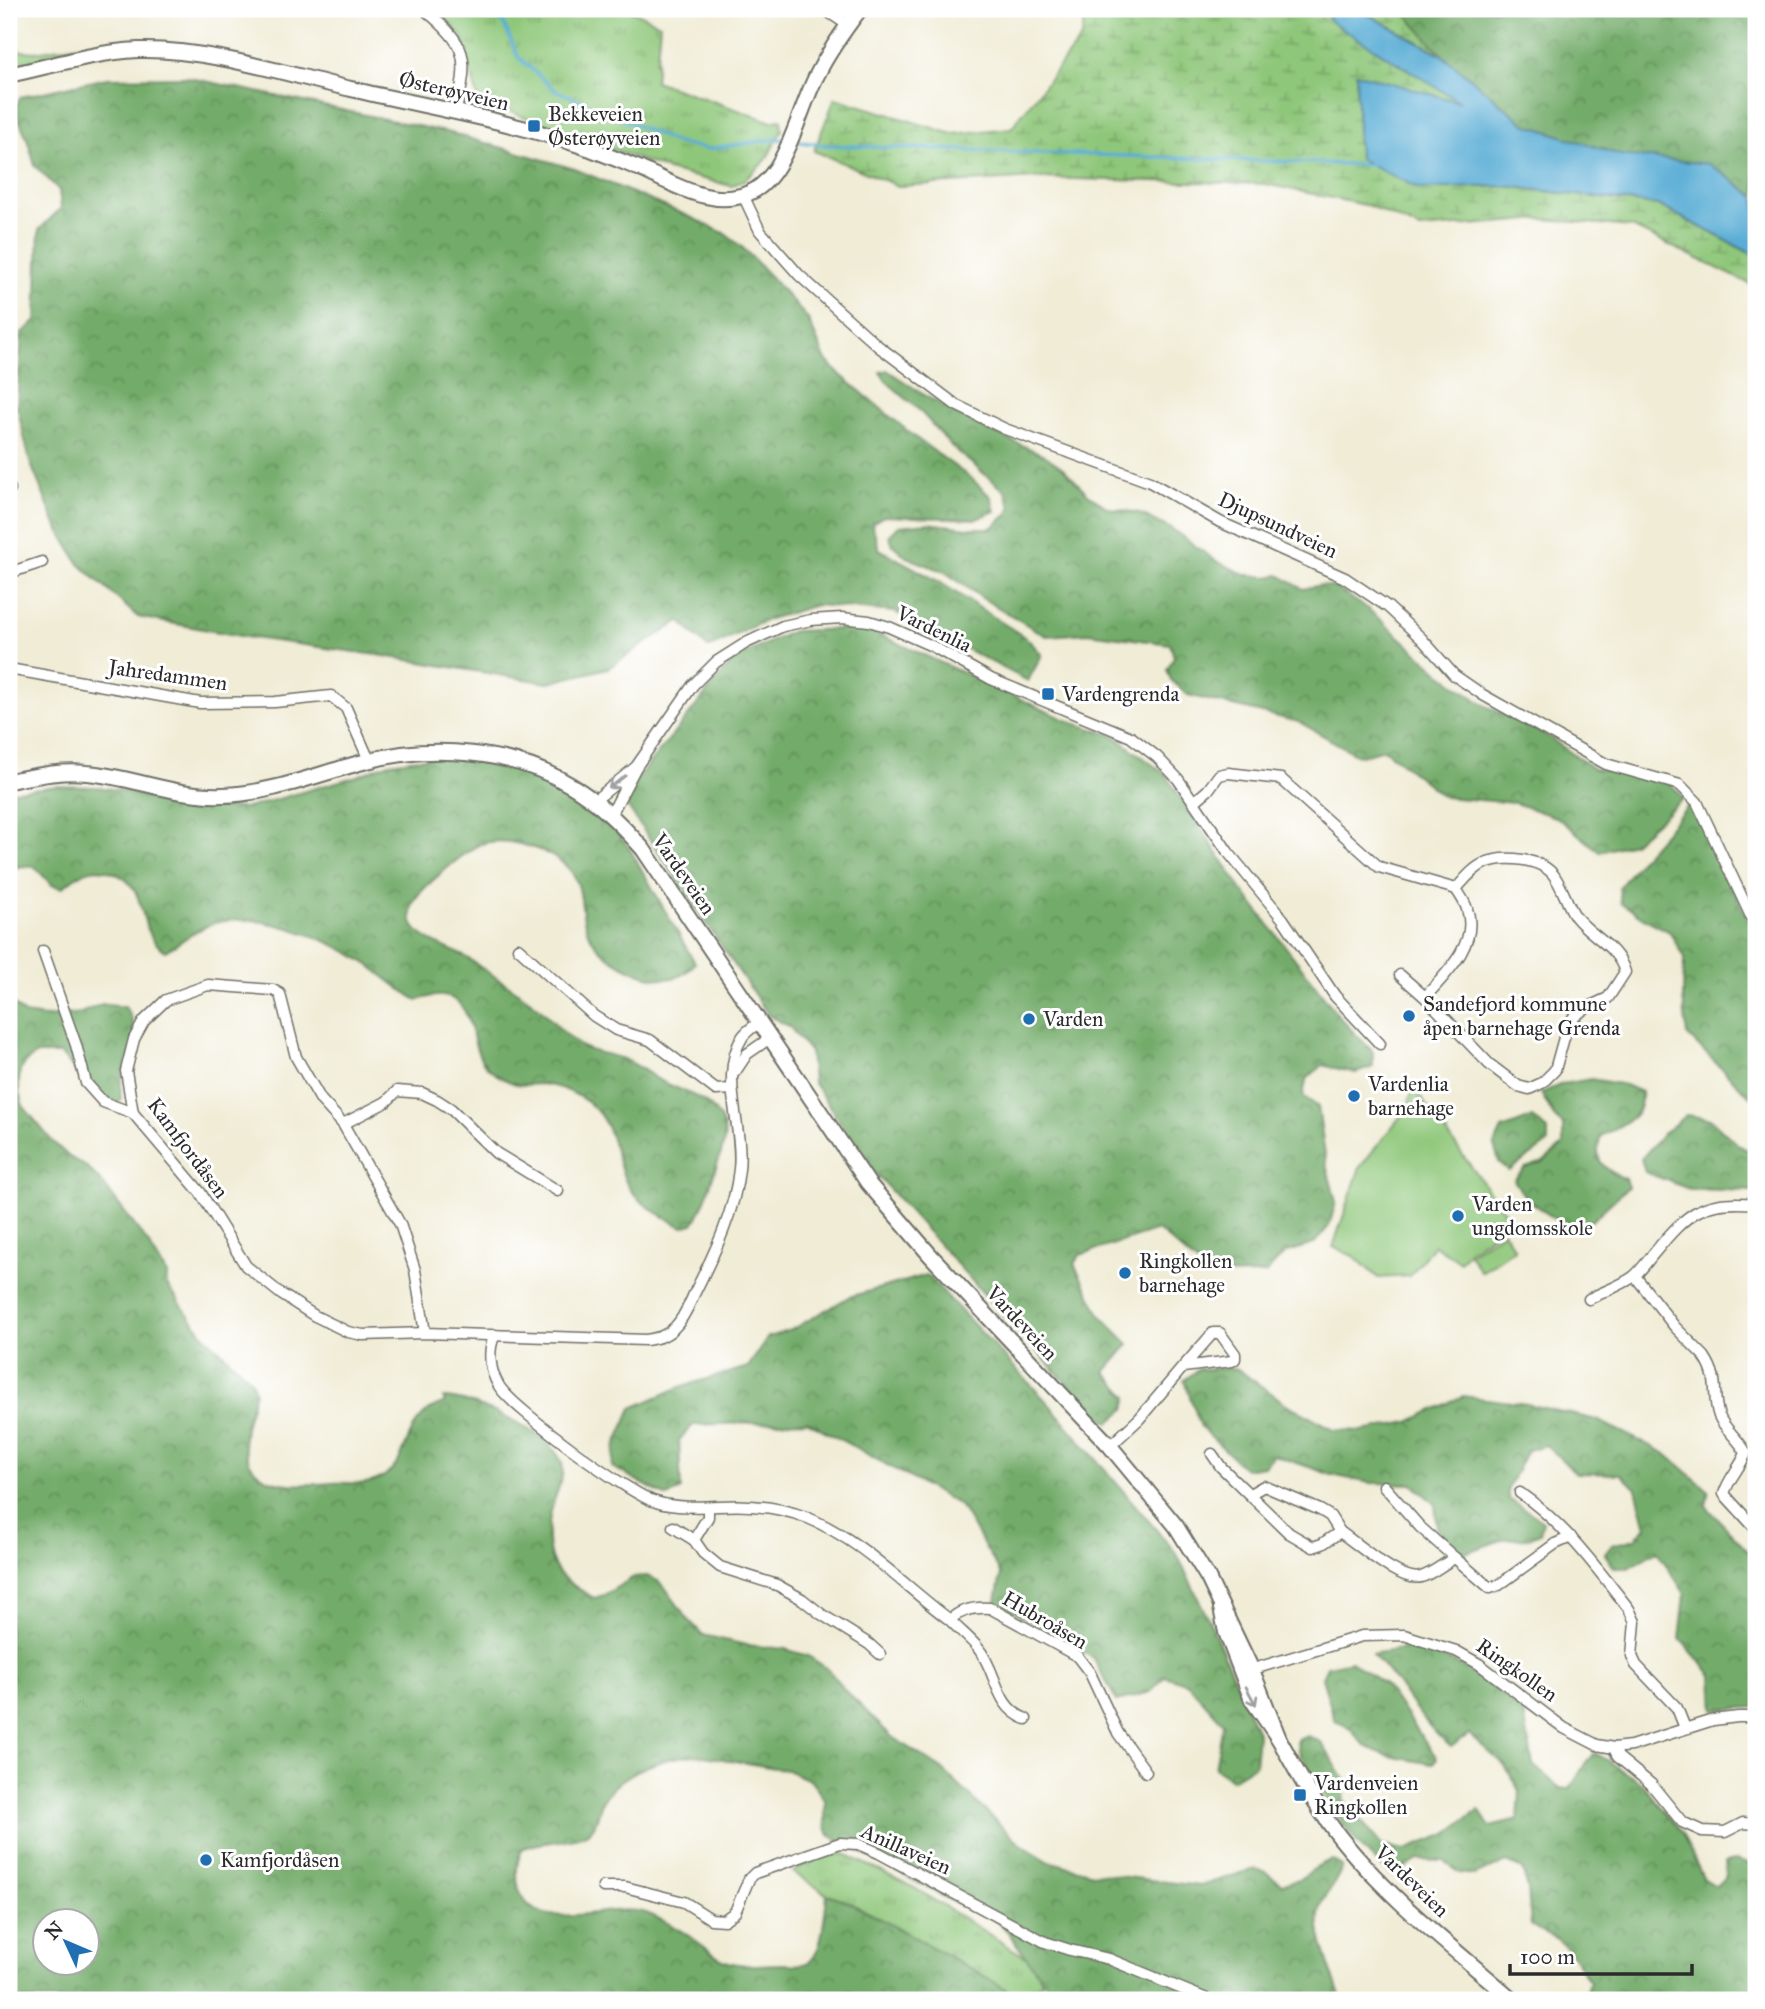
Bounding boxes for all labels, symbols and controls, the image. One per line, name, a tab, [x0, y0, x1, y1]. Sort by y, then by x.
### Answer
street label: Østerøyveien	[396, 66, 512, 116]
place label: Bekkeveien Østerøyveien	[548, 101, 660, 151]
marker: Bekkeveien Østerøyveien	[526, 118, 542, 134]
street label: Djupsundveien	[1214, 486, 1342, 564]
street label: Vardenlia	[891, 599, 976, 658]
street label: Jahredammen	[105, 654, 229, 696]
place label: Vardengrenda	[1061, 681, 1179, 707]
marker: Vardengrenda	[1040, 686, 1056, 702]
one-way arrow	[608, 775, 627, 790]
street label: Vardeveien	[646, 828, 721, 920]
place label: Sandefjord kommune åpen barnehage Grenda	[1423, 991, 1620, 1041]
place label: Varden	[1042, 1006, 1103, 1032]
marker: Sandefjord kommune åpen barnehage Grenda	[1401, 1008, 1417, 1024]
marker: Varden	[1021, 1011, 1037, 1027]
place label: Vardenlia barnehage	[1367, 1071, 1454, 1121]
marker: Vardenlia barnehage	[1346, 1088, 1362, 1104]
street label: Kamfjordåsen	[142, 1093, 234, 1203]
place label: Varden ungdomsskole	[1471, 1191, 1593, 1241]
marker: Varden ungdomsskole	[1450, 1208, 1466, 1224]
place label: Ringkollen barnehage	[1139, 1248, 1232, 1298]
marker: Ringkollen barnehage	[1117, 1265, 1133, 1281]
street label: Vardeveien	[980, 1279, 1063, 1366]
street label: Hubroåsen	[998, 1585, 1092, 1655]
street label: Ringkollen	[1471, 1633, 1563, 1707]
one-way arrow	[1244, 1685, 1258, 1705]
place label: Vardenveien Ringkollen	[1313, 1770, 1418, 1820]
marker: Vardenveien Ringkollen	[1292, 1787, 1308, 1803]
street label: Anillaveien	[856, 1817, 955, 1880]
street label: Vardeveien	[1369, 1839, 1455, 1923]
place label: Kamfjordåsen	[220, 1847, 339, 1873]
marker: Kamfjordåsen	[198, 1852, 214, 1868]
north arrow	[32, 1908, 102, 1978]
text: N	[40, 1917, 68, 1944]
scale bar	[1510, 1932, 1692, 1976]
text: 100 m	[1520, 1944, 1575, 1970]

